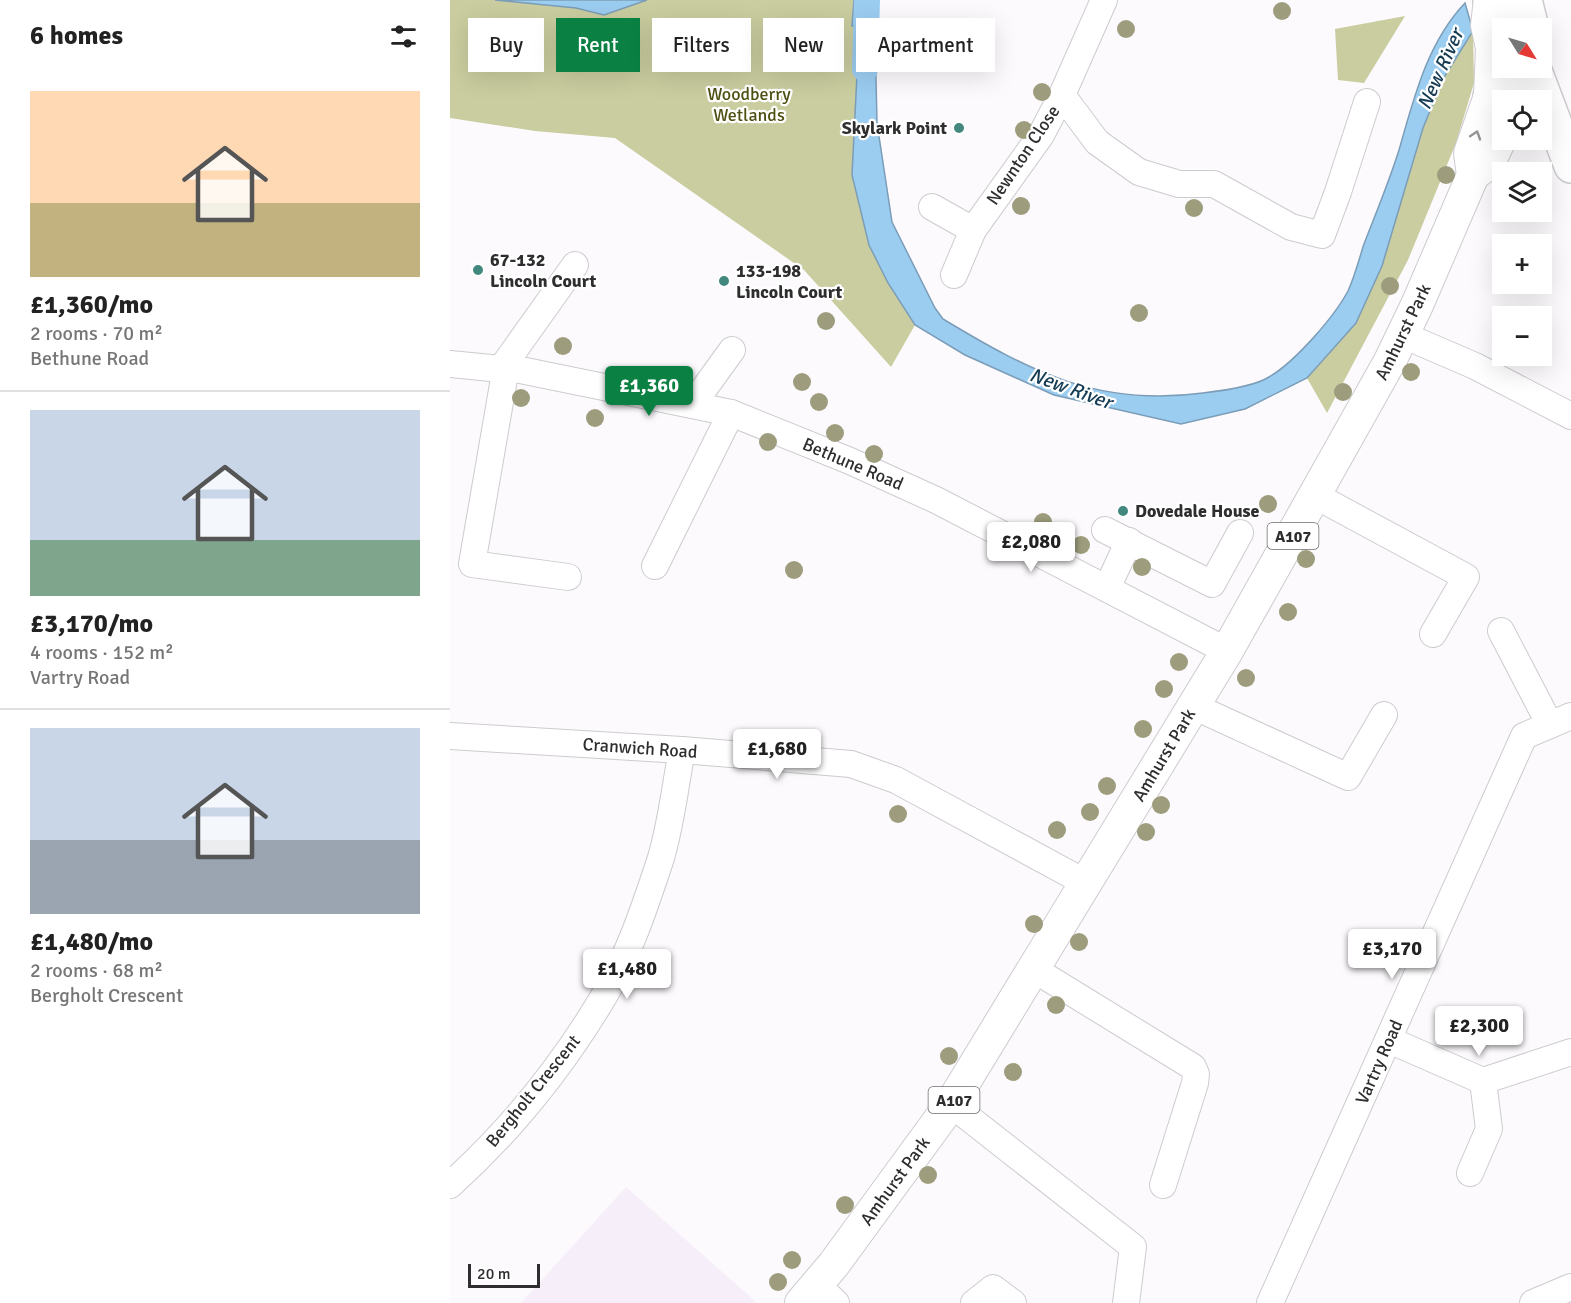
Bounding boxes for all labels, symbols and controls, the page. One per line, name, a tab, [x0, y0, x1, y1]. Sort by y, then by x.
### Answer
chip: Buy	[468, 18, 544, 72]
chip: Rent	[556, 18, 640, 72]
chip: Filters	[652, 18, 751, 72]
chip: New	[763, 18, 844, 72]
chip: Apartment	[856, 18, 995, 72]
north arrow	[1492, 18, 1552, 78]
map controls	[1492, 18, 1552, 366]
text: 6 homes	[30, 20, 123, 52]
icon: filters	[387, 20, 420, 53]
water label: New River	[1412, 23, 1470, 113]
park label: Woodberry Wetlands	[707, 83, 791, 126]
button: locate	[1492, 90, 1552, 150]
street label: Newnton Close	[982, 101, 1064, 209]
place label: Skylark Point	[842, 117, 947, 139]
marker: Skylark Point	[952, 121, 966, 135]
icon: home	[171, 130, 279, 238]
one-way arrow	[1469, 130, 1481, 141]
button: layers	[1492, 162, 1552, 222]
button: +	[1492, 234, 1552, 294]
place label: 67-132 Lincoln Court	[490, 249, 597, 292]
place label: 133-198 Lincoln Court	[736, 260, 843, 303]
marker: 67-132 Lincoln Court	[471, 263, 485, 277]
marker: 133-198 Lincoln Court	[717, 274, 731, 288]
street label: Amhurst Park	[1370, 280, 1436, 384]
text: £1,360/mo	[30, 289, 153, 321]
button: −	[1492, 306, 1552, 366]
text: 2 rooms · 70 m²	[30, 321, 163, 346]
text: Bethune Road	[30, 346, 149, 371]
water label: New River	[1026, 362, 1118, 416]
pin: £1,360	[600, 366, 698, 417]
text: £1,360	[619, 373, 679, 398]
street label: Bethune Road	[799, 433, 907, 495]
icon: home	[171, 449, 279, 557]
place label: Dovedale House	[1135, 500, 1260, 522]
marker: Dovedale House	[1116, 504, 1130, 518]
pin: £2,080	[982, 522, 1080, 573]
road number: A107	[1268, 523, 1318, 549]
text: £2,080	[1001, 529, 1061, 554]
text: £3,170/mo	[30, 608, 153, 640]
text: 4 rooms · 152 m²	[30, 640, 174, 665]
text: Vartry Road	[30, 665, 130, 690]
street label: Amhurst Park	[1128, 705, 1200, 805]
pin: £1,680	[728, 729, 826, 780]
street label: Cranwich Road	[582, 733, 698, 763]
text: £1,680	[747, 736, 807, 761]
icon: home	[171, 767, 279, 875]
text: £1,480/mo	[30, 926, 153, 958]
pin: £3,170	[1343, 929, 1441, 980]
text: £3,170	[1362, 936, 1422, 961]
pin: £1,480	[578, 949, 676, 1000]
text: £1,480	[597, 956, 657, 981]
text: 2 rooms · 68 m²	[30, 958, 163, 983]
text: Bergholt Crescent	[30, 983, 183, 1008]
pin: £2,300	[1430, 1006, 1528, 1057]
text: £2,300	[1449, 1013, 1509, 1038]
street label: Vartry Road	[1351, 1016, 1407, 1108]
street label: Bergholt Crescent	[481, 1031, 585, 1151]
road number: A107	[928, 1087, 980, 1113]
street label: Amhurst Park	[855, 1132, 935, 1230]
scale bar	[468, 1261, 540, 1288]
text: 20 m	[477, 1264, 511, 1284]

